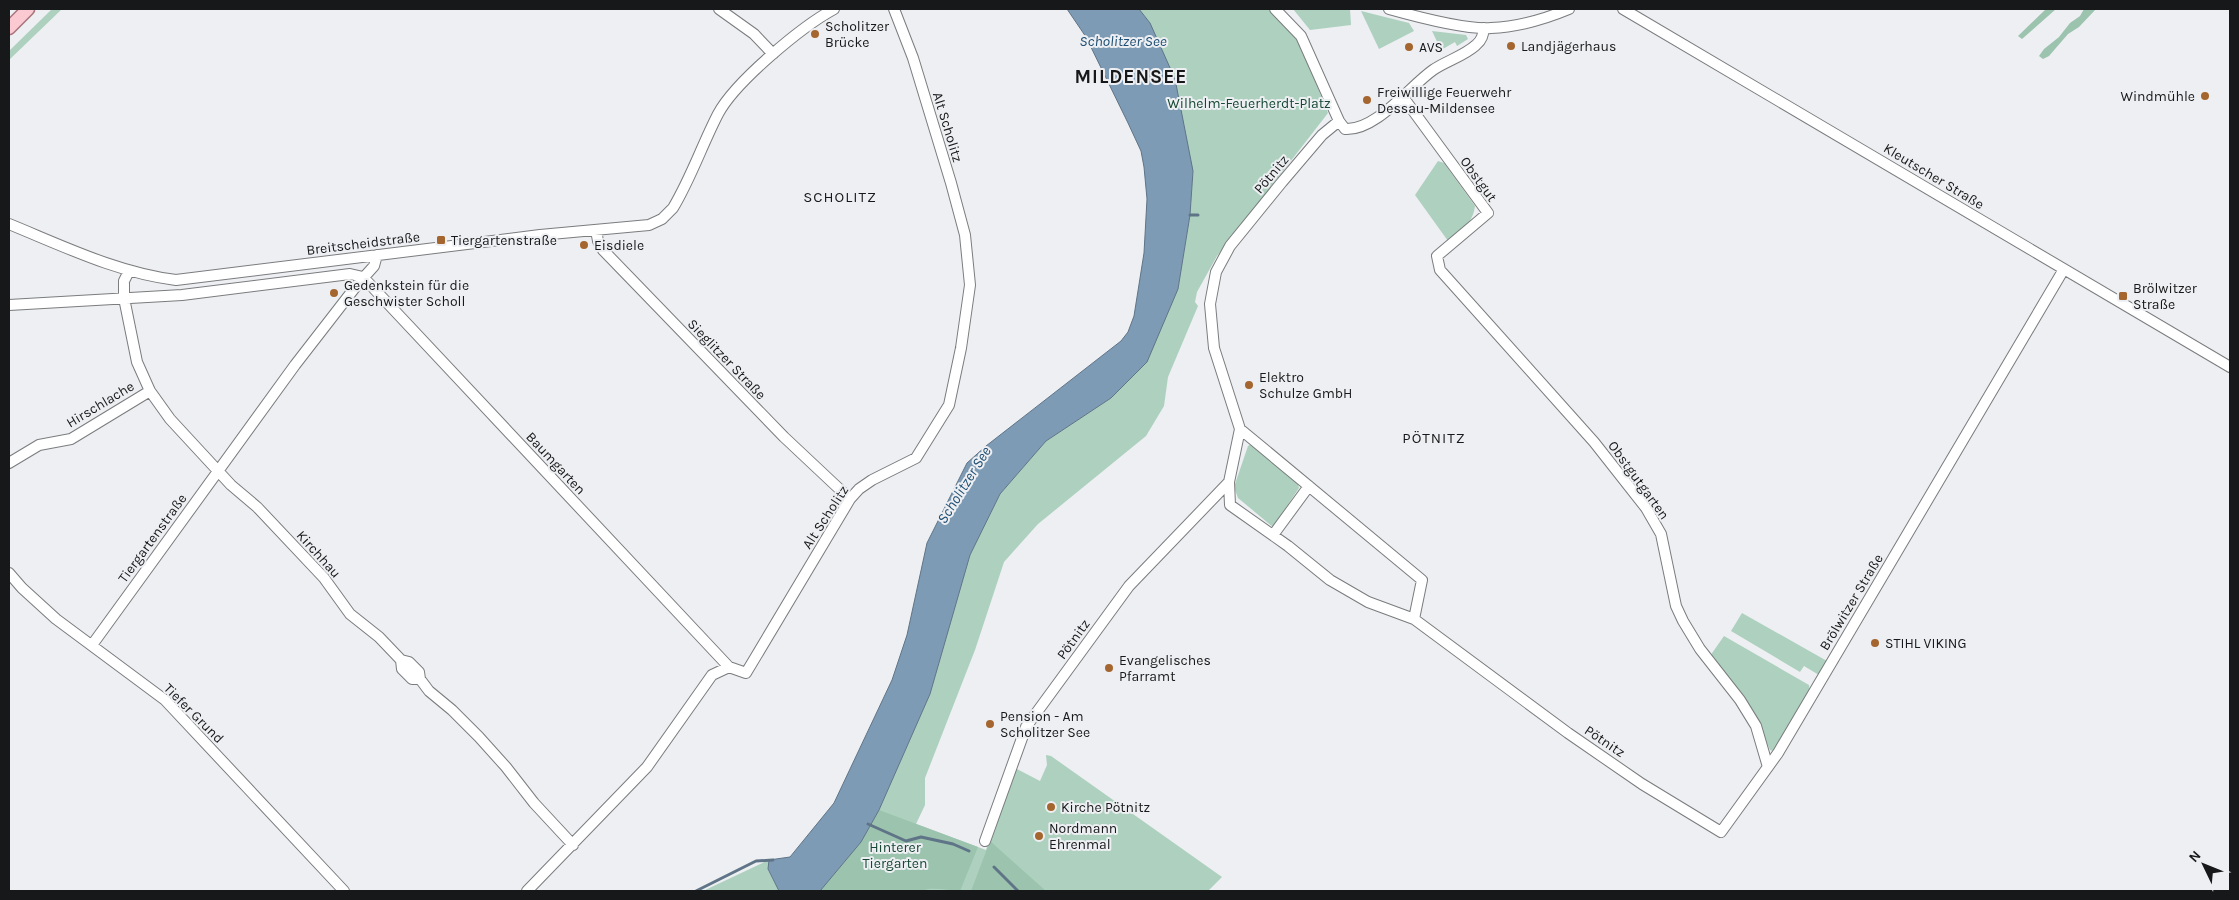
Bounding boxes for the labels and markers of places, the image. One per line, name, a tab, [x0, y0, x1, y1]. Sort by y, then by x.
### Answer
place label: Scholitzer Brücke	[825, 18, 890, 51]
marker: Scholitzer Brücke	[809, 28, 821, 40]
place label: Landjägerhaus	[1521, 38, 1616, 55]
place label: AVS	[1419, 39, 1443, 56]
marker: Landjägerhaus	[1505, 40, 1517, 52]
marker: AVS	[1403, 41, 1415, 53]
place label: Freiwillige Feuerwehr Dessau-Mildensee	[1377, 84, 1512, 117]
place label: Windmühle	[2120, 88, 2195, 105]
marker: Windmühle	[2199, 90, 2211, 102]
marker: Freiwillige Feuerwehr Dessau-Mildensee	[1361, 94, 1373, 106]
place label: Tiergartenstraße	[451, 232, 557, 249]
marker: Tiergartenstraße	[435, 234, 447, 246]
place label: Eisdiele	[594, 237, 644, 254]
marker: Eisdiele	[578, 239, 590, 251]
place label: Gedenkstein für die Geschwister Scholl	[344, 277, 469, 310]
place label: Brölwitzer Straße	[2133, 280, 2198, 313]
marker: Gedenkstein für die Geschwister Scholl	[328, 287, 340, 299]
marker: Brölwitzer Straße	[2117, 290, 2129, 302]
place label: Elektro Schulze GmbH	[1259, 369, 1352, 402]
marker: Elektro Schulze GmbH	[1243, 379, 1255, 391]
place label: STIHL VIKING	[1885, 635, 1966, 652]
marker: STIHL VIKING	[1869, 637, 1881, 649]
place label: Evangelisches Pfarramt	[1119, 652, 1211, 685]
marker: Evangelisches Pfarramt	[1103, 662, 1115, 674]
place label: Pension - Am Scholitzer See	[1000, 708, 1090, 741]
marker: Pension - Am Scholitzer See	[984, 718, 996, 730]
place label: Kirche Pötnitz	[1061, 799, 1150, 816]
marker: Kirche Pötnitz	[1045, 801, 1057, 813]
place label: Nordmann Ehrenmal	[1049, 820, 1117, 853]
marker: Nordmann Ehrenmal	[1033, 830, 1045, 842]

